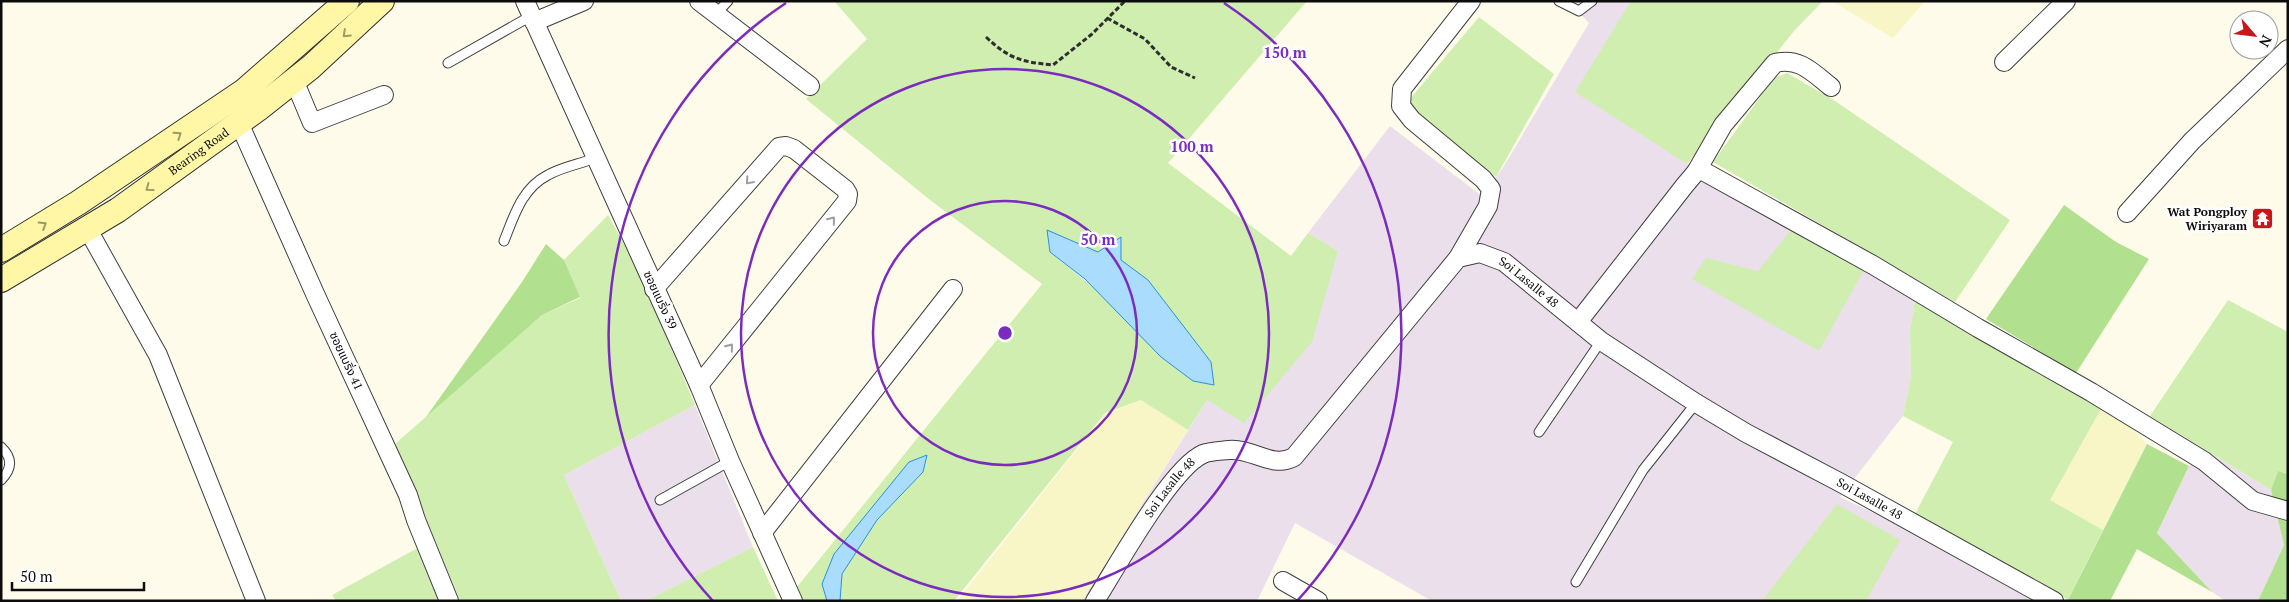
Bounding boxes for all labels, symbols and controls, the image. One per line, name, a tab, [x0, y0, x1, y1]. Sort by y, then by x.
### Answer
north arrow	[2229, 10, 2279, 60]
one-way arrow	[343, 29, 352, 38]
text: N	[2255, 32, 2277, 51]
text: 150 m	[1263, 42, 1307, 62]
street label: Bearing Road	[165, 124, 232, 178]
one-way arrow	[172, 132, 182, 141]
text: 100 m	[1170, 136, 1214, 156]
one-way arrow	[746, 175, 755, 184]
one-way arrow	[145, 182, 155, 191]
place label: Wat Pongploy Wiriyaram	[2167, 204, 2248, 233]
temple icon: Wat Pongploy Wiriyaram	[2251, 207, 2275, 231]
one-way arrow	[826, 217, 834, 226]
one-way arrow	[37, 221, 46, 231]
text: 50 m	[1081, 229, 1116, 249]
street label: Soi Lasalle 48	[1497, 253, 1562, 310]
street label: ซอยแบริ่ง 39	[640, 268, 681, 331]
centre of rings	[996, 324, 1014, 342]
street label: ซอยแบริ่ง 41	[326, 329, 367, 392]
one-way arrow	[724, 343, 733, 353]
street label: Soi Lasalle 48	[1141, 454, 1198, 520]
street label: Soi Lasalle 48	[1834, 474, 1905, 522]
scale bar	[12, 560, 145, 592]
text: 50 m	[20, 566, 53, 586]

